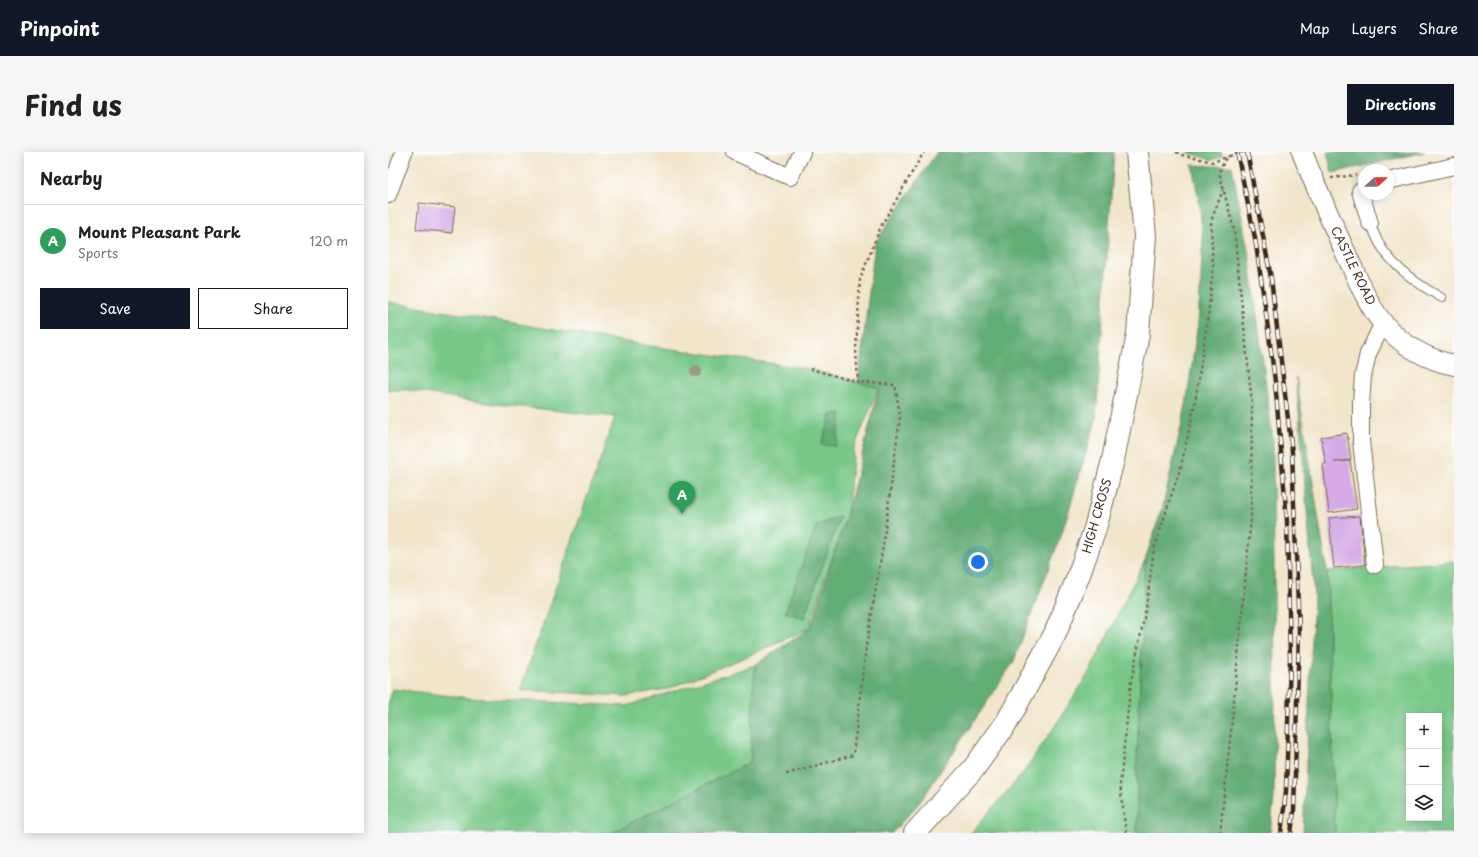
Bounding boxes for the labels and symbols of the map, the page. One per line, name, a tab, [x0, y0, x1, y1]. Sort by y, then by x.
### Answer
north arrow	[1358, 164, 1394, 200]
street label: CASTLE ROAD	[1327, 223, 1381, 308]
street label: HIGH CROSS	[1077, 476, 1115, 555]
pin: A	[669, 481, 695, 514]
your location	[968, 552, 988, 572]

